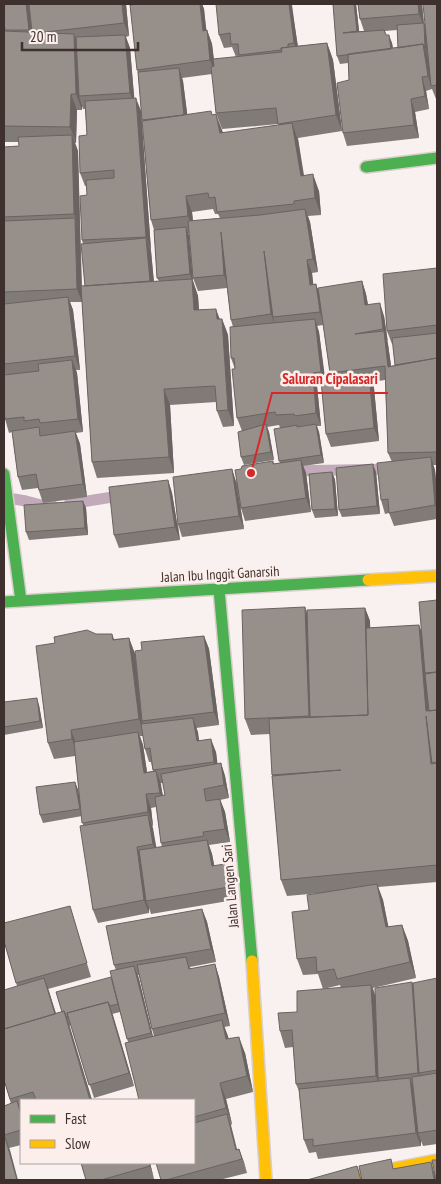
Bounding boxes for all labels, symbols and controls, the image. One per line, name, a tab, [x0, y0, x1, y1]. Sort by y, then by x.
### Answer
scale bar	[22, 20, 139, 52]
text: 20 m	[30, 27, 56, 46]
callout: Saluran Cipalasari	[272, 363, 388, 393]
text: Saluran Cipalasari	[282, 369, 378, 388]
street label: Jalan Ibu Inggit Ganarsih	[159, 562, 280, 586]
street label: Jalan Langen Sari	[217, 844, 243, 929]
legend	[20, 1099, 195, 1164]
text: Fast	[65, 1109, 86, 1128]
text: Slow	[65, 1134, 90, 1153]

